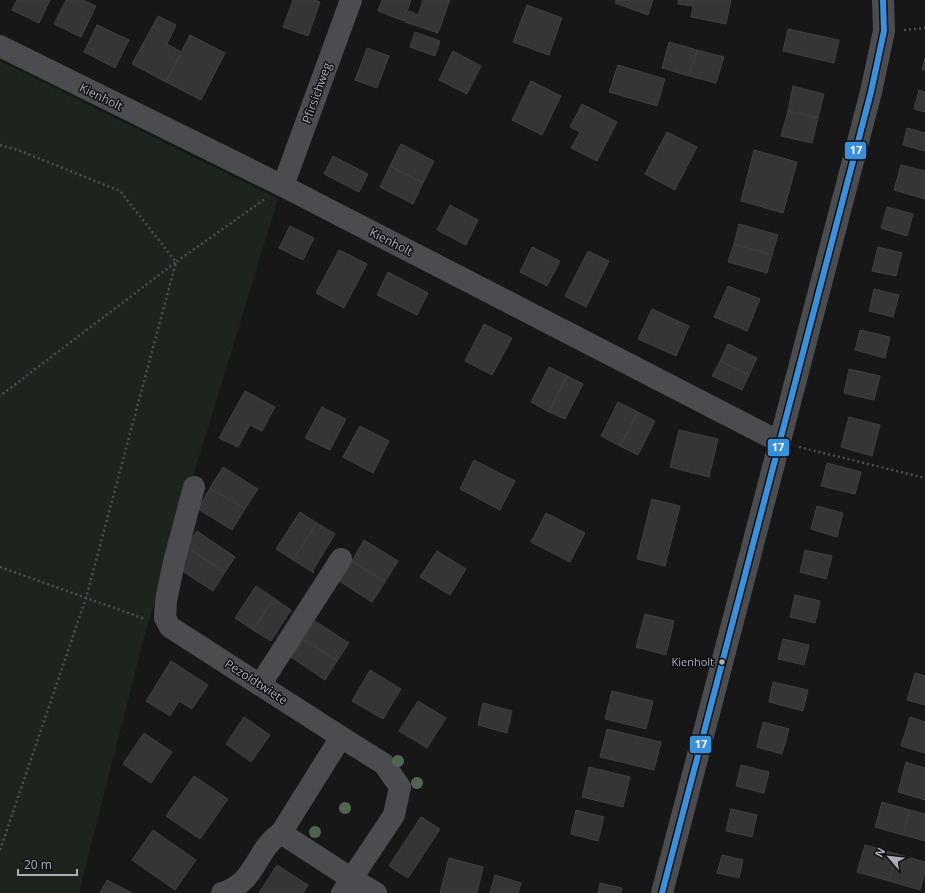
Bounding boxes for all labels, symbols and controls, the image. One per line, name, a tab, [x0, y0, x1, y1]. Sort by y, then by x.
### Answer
street label: Pfirsichweg	[298, 60, 336, 126]
street label: Kienholt	[77, 79, 126, 114]
line badge: 17	[844, 141, 867, 160]
text: 17	[850, 142, 862, 157]
street label: Kienholt	[367, 223, 416, 260]
line badge: 17	[767, 438, 790, 457]
text: 17	[772, 439, 784, 454]
place label: Kienholt	[672, 654, 714, 669]
street label: Pezoldtwiete	[222, 655, 291, 708]
marker: Kienholt	[717, 657, 727, 667]
line badge: 17	[689, 735, 712, 754]
text: 17	[695, 736, 707, 751]
north arrow	[869, 837, 909, 877]
text: N	[871, 845, 888, 860]
scale bar	[18, 851, 77, 877]
text: 20 m	[24, 856, 52, 873]

